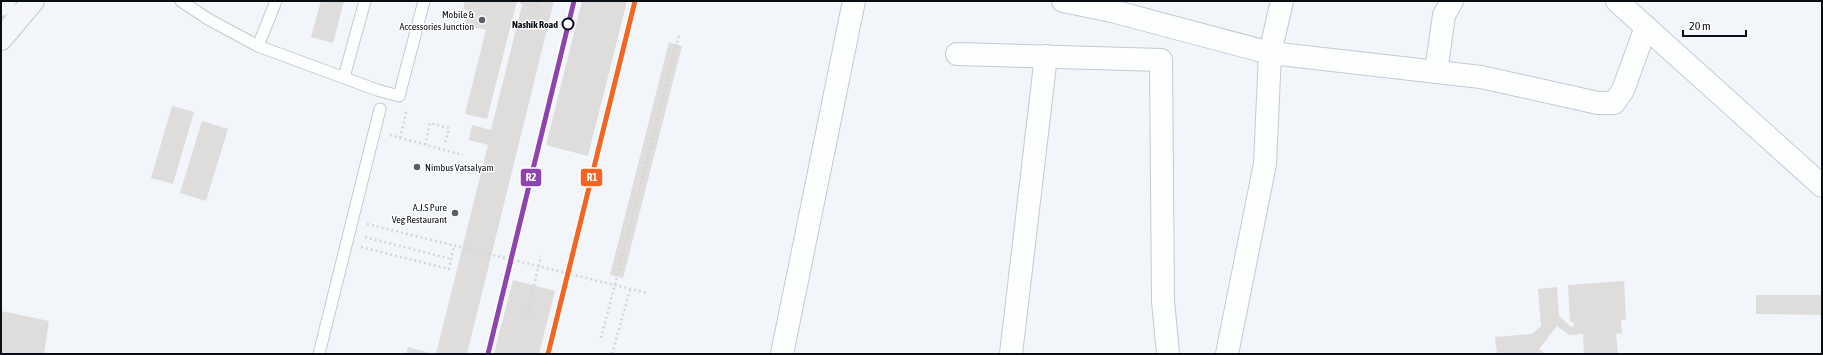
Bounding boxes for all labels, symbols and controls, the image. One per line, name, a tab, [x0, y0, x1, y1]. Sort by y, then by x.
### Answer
place label: Mobile & Accessories Junction	[399, 9, 475, 32]
scale bar	[1683, 12, 1746, 38]
marker: Mobile & Accessories Junction	[477, 15, 487, 25]
marker: Nashik Road	[561, 17, 575, 31]
place label: Nashik Road	[512, 19, 558, 30]
text: 20 m	[1689, 19, 1711, 33]
marker: Nimbus Vatsalyam	[412, 162, 422, 172]
place label: Nimbus Vatsalyam	[425, 162, 494, 173]
line badge: R2	[520, 168, 542, 187]
line badge: R1	[580, 168, 603, 187]
text: R2	[526, 171, 536, 183]
text: R1	[587, 171, 597, 183]
place label: A.J.S Pure Veg Restaurant	[392, 202, 447, 225]
marker: A.J.S Pure Veg Restaurant	[450, 208, 460, 218]

